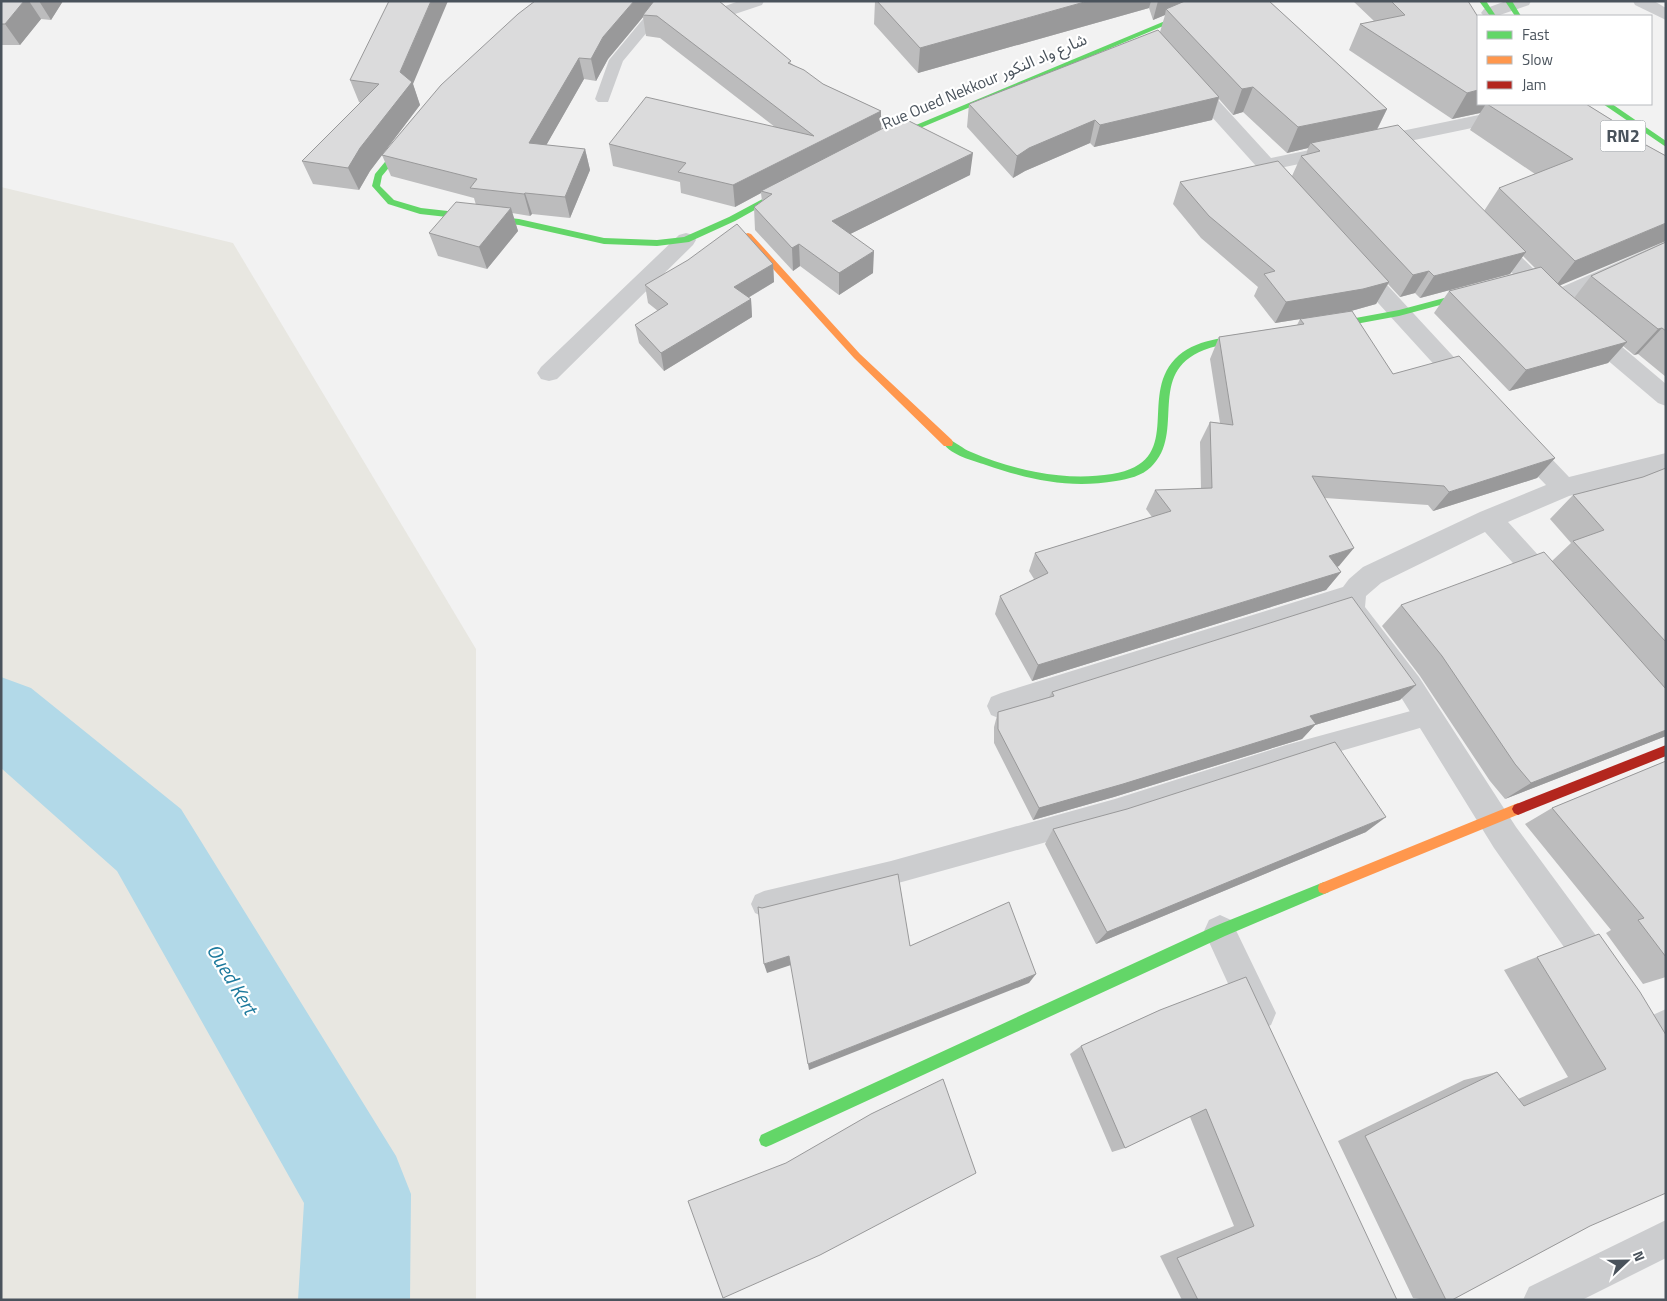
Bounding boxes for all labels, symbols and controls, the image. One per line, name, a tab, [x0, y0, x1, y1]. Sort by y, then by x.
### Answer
legend	[1477, 15, 1652, 105]
text: Fast	[1522, 23, 1550, 46]
street label: Rue Oued Nekkour شارع واد النکور	[878, 27, 1091, 136]
text: Slow	[1522, 48, 1553, 71]
text: Jam	[1522, 73, 1546, 96]
road number: RN2	[1600, 120, 1646, 152]
water label: Oued Kert	[199, 937, 267, 1022]
north arrow	[1602, 1236, 1652, 1286]
text: N	[1628, 1248, 1651, 1264]

